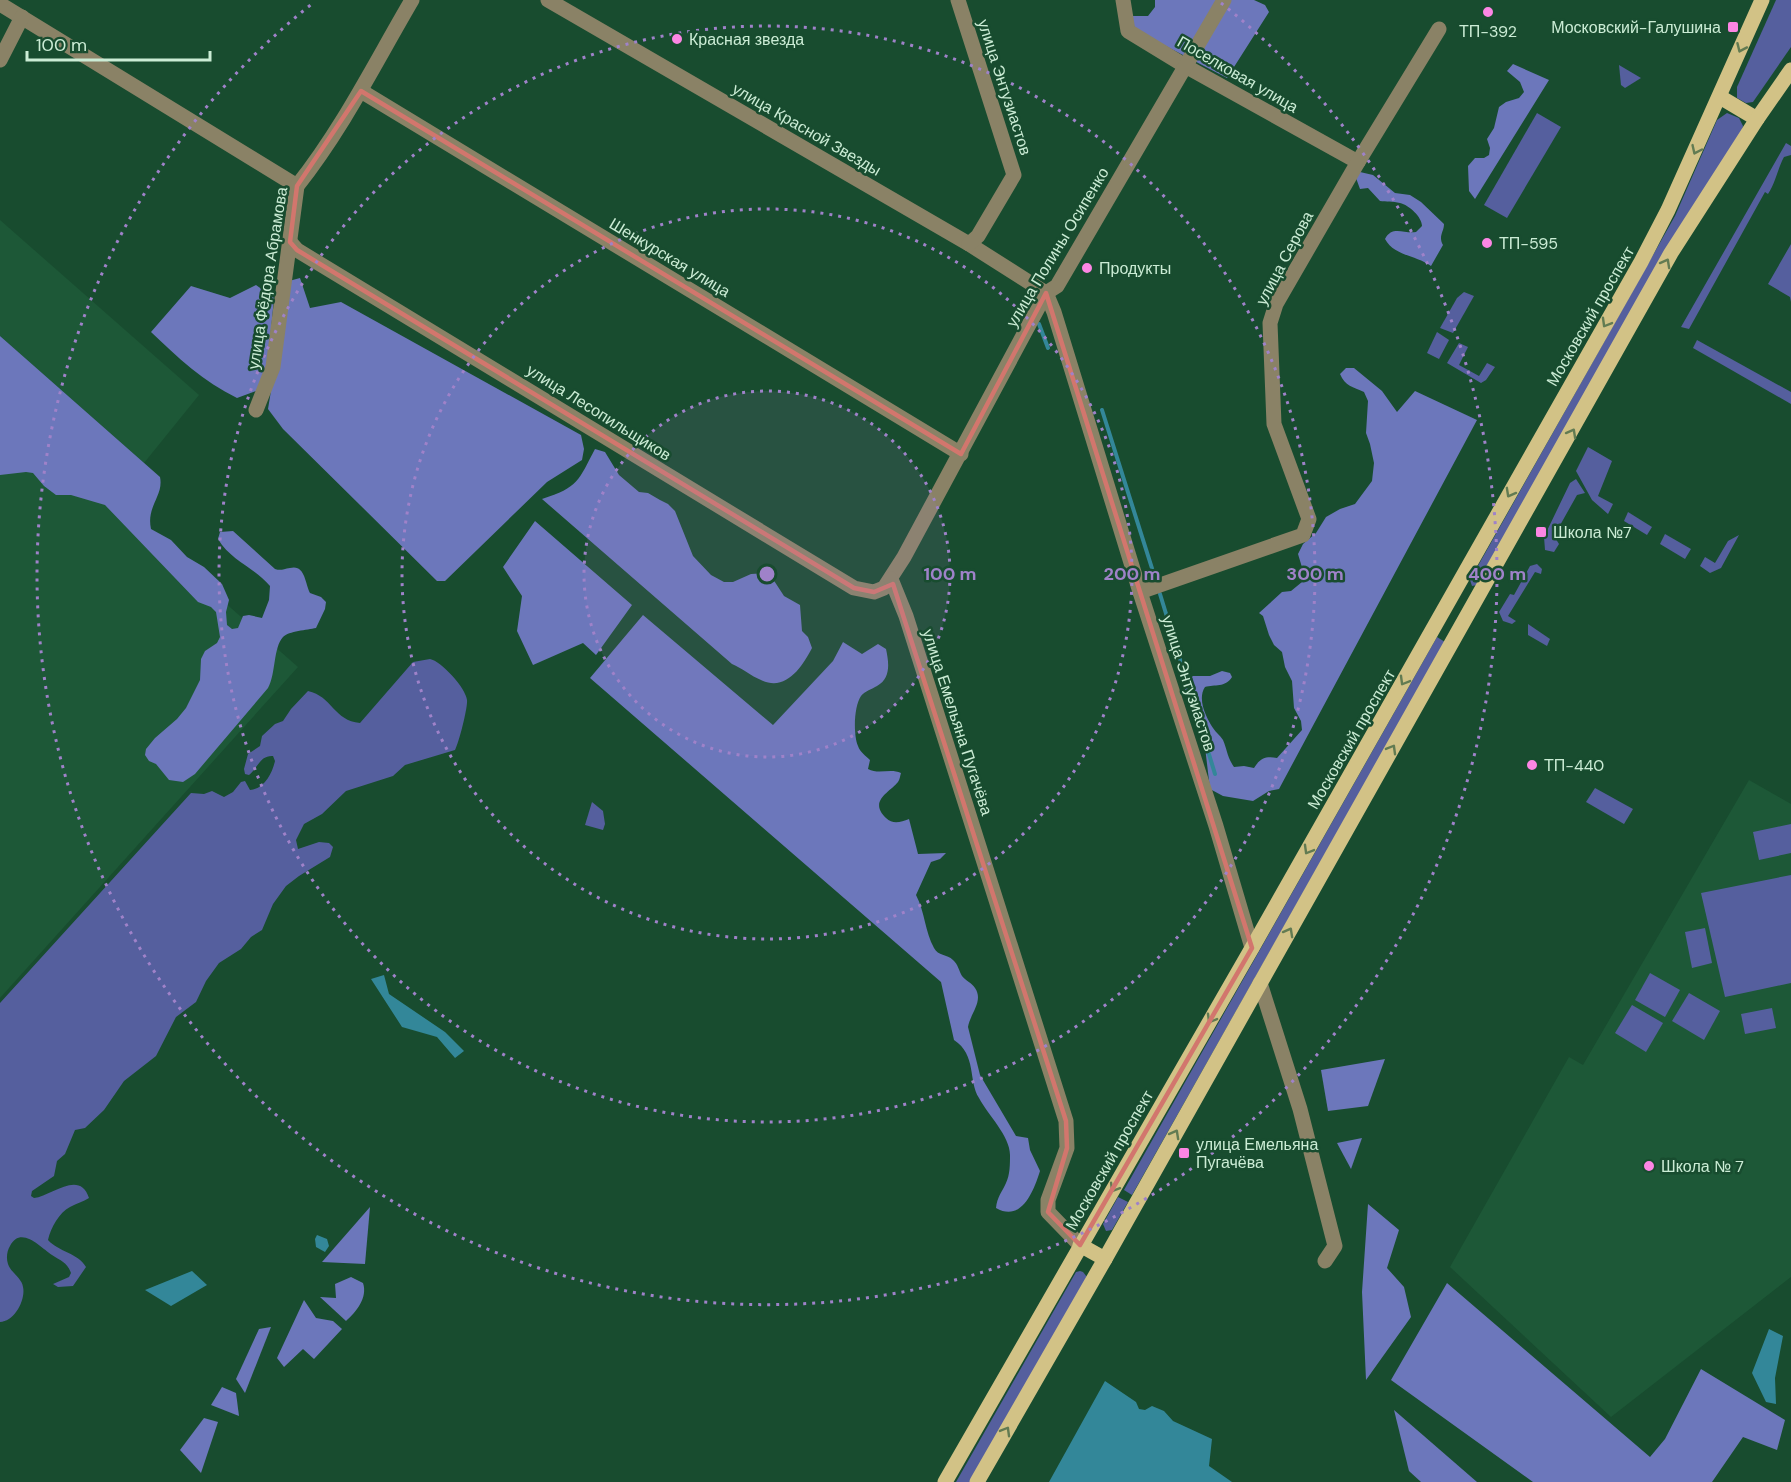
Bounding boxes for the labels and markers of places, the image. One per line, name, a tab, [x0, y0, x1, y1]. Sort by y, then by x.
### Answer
marker: ТП-392	[1481, 5, 1495, 19]
place label: Московский-Галушина	[1551, 17, 1721, 38]
marker: Московский-Галушина	[1726, 20, 1740, 34]
place label: ТП-392	[1459, 21, 1517, 42]
place label: Красная звезда	[689, 29, 804, 50]
marker: Красная звезда	[670, 32, 684, 46]
place label: ТП-595	[1499, 233, 1558, 254]
marker: ТП-595	[1480, 236, 1494, 250]
place label: Продукты	[1099, 258, 1171, 279]
marker: Продукты	[1080, 261, 1094, 275]
place label: Школа №7	[1553, 522, 1632, 543]
marker: Школа №7	[1534, 525, 1548, 539]
centre of rings	[757, 564, 777, 584]
place label: ТП-440	[1544, 755, 1604, 776]
marker: ТП-440	[1525, 758, 1539, 772]
place label: улица Емельяна Пугачёва	[1196, 1134, 1318, 1173]
marker: улица Емельяна Пугачёва	[1177, 1146, 1191, 1160]
place label: Школа № 7	[1661, 1156, 1744, 1177]
marker: Школа № 7	[1642, 1159, 1656, 1173]

